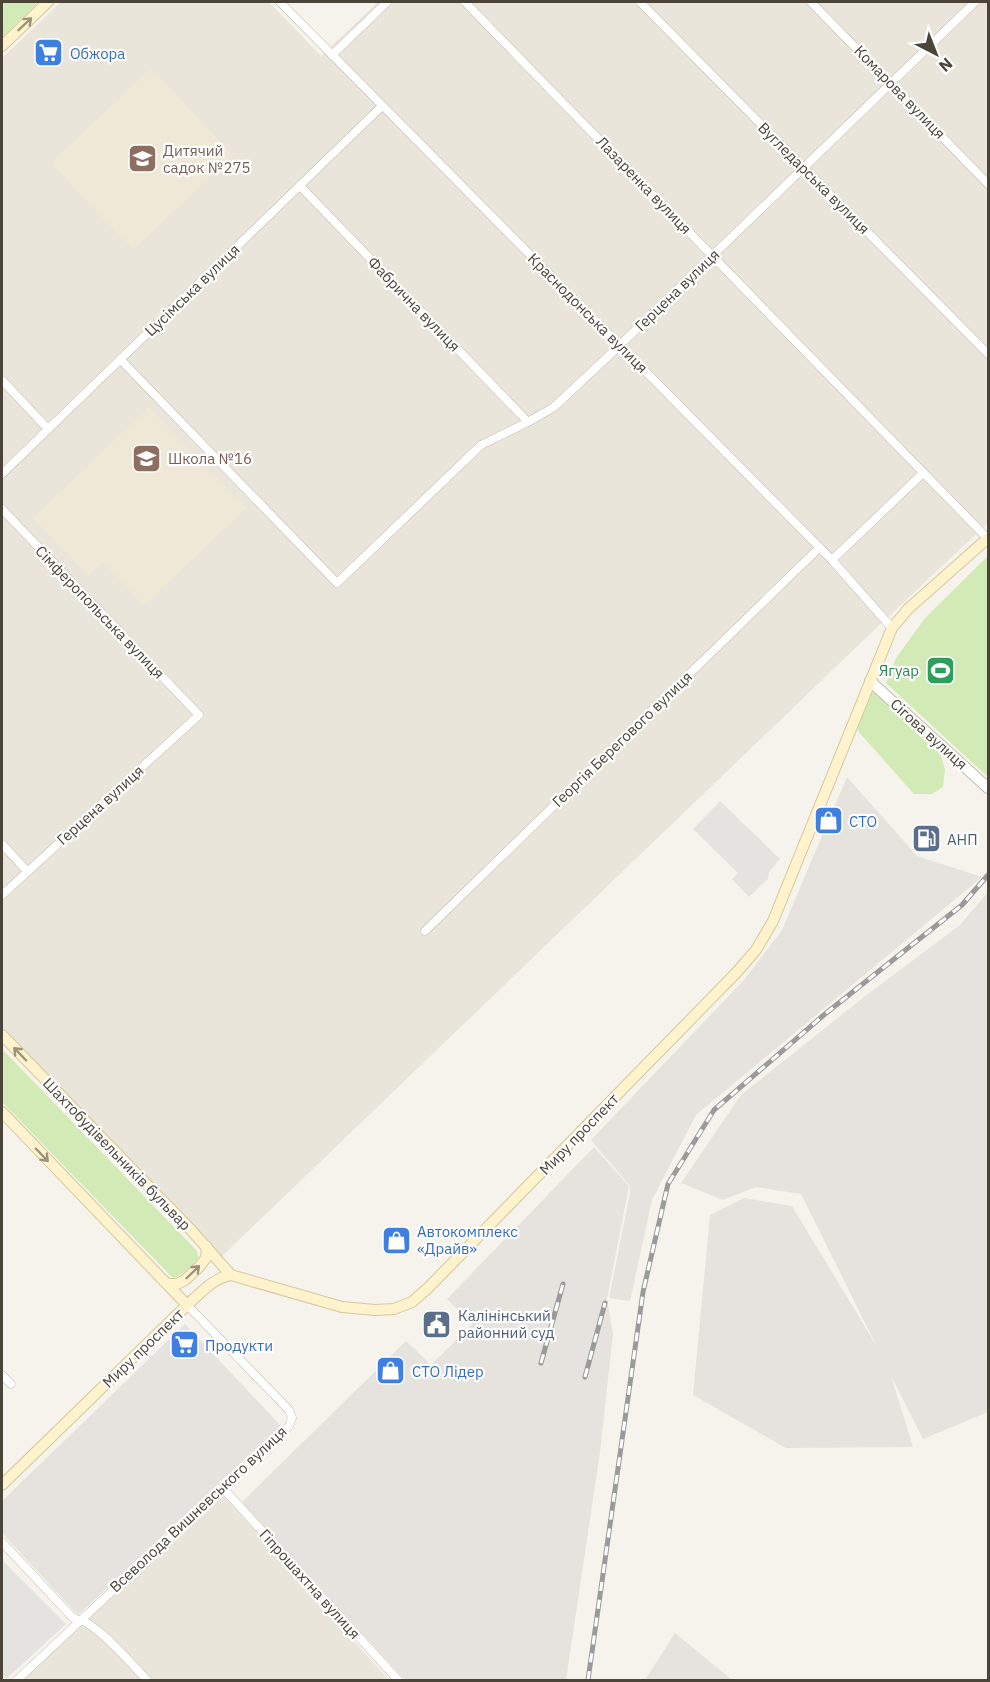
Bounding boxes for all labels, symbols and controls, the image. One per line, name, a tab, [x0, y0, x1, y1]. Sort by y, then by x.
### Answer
one-way arrow	[17, 17, 32, 31]
north arrow	[906, 24, 966, 84]
supermarket icon: Обжора	[33, 37, 65, 69]
street label: Комарова вулиця	[850, 41, 950, 143]
place label: Обжора	[70, 44, 125, 63]
text: N	[935, 54, 957, 76]
street label: Вугледарська вулиця	[754, 118, 874, 238]
street label: Лазаренка вулиця	[592, 132, 696, 238]
place label: Дитячий садок №275	[163, 141, 250, 177]
school or university icon: Дитячий садок №275	[126, 143, 158, 175]
street label: Цусімська вулиця	[141, 240, 243, 340]
street label: Герцена вулиця	[631, 245, 723, 335]
street label: Краснодонська вулиця	[524, 249, 652, 377]
street label: Фабрична вулиця	[364, 252, 464, 356]
school or university icon: Школа №16	[131, 442, 163, 474]
place label: Школа №16	[168, 449, 252, 468]
street label: Сімферопольська вулиця	[31, 541, 169, 683]
sports icon: Ягуар	[924, 654, 956, 686]
place label: Ягуар	[879, 661, 919, 680]
street label: Георгія Берегового вулиця	[548, 667, 696, 811]
street label: Сігова вулиця	[886, 694, 972, 774]
street label: Герцена вулиця	[53, 761, 147, 849]
shop icon: СТО	[812, 805, 844, 837]
place label: СТО	[849, 812, 877, 831]
fuel station icon: АНП	[910, 823, 942, 855]
place label: АНП	[947, 830, 978, 849]
one-way arrow	[13, 1047, 27, 1062]
street label: Шахтобудівельників бульвар	[39, 1074, 195, 1234]
street label: Миру проспект	[535, 1089, 623, 1179]
one-way arrow	[35, 1147, 49, 1162]
place label: Автокомплекс «Драйв»	[417, 1222, 518, 1258]
shop icon: Автокомплекс «Драйв»	[380, 1224, 412, 1256]
one-way arrow	[185, 1265, 200, 1279]
street label: Миру проспект	[98, 1304, 188, 1392]
place label: Калінінський районний суд	[458, 1306, 554, 1342]
public building icon: Калінінський районний суд	[421, 1308, 453, 1340]
supermarket icon: Продукти	[168, 1329, 200, 1361]
place label: Продукти	[205, 1336, 273, 1355]
shop icon: СТО Лідер	[375, 1355, 407, 1387]
place label: СТО Лідер	[412, 1362, 484, 1381]
street label: Всеволода Вишневського вулиця	[105, 1422, 291, 1596]
street label: Гіпрошахтна вулиця	[256, 1525, 364, 1643]

